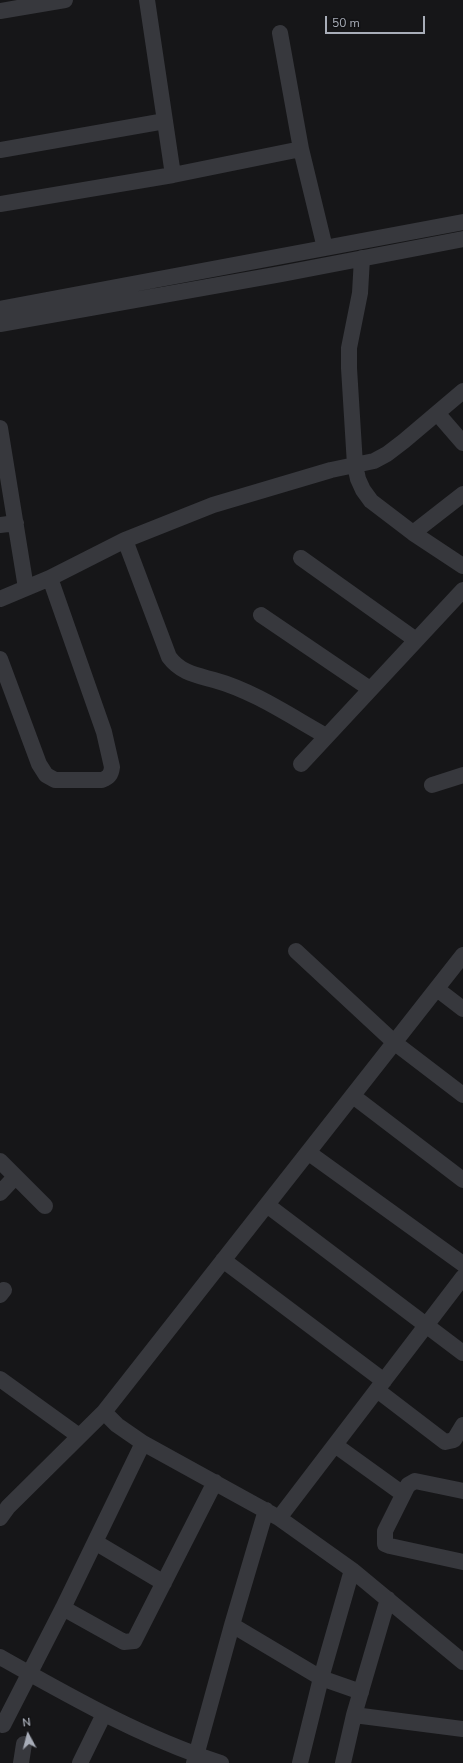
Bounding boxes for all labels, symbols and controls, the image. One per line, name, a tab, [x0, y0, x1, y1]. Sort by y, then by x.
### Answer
scale bar	[327, 8, 427, 34]
text: 50 m	[332, 15, 360, 31]
north arrow	[8, 1715, 48, 1755]
text: N	[21, 1715, 31, 1731]

